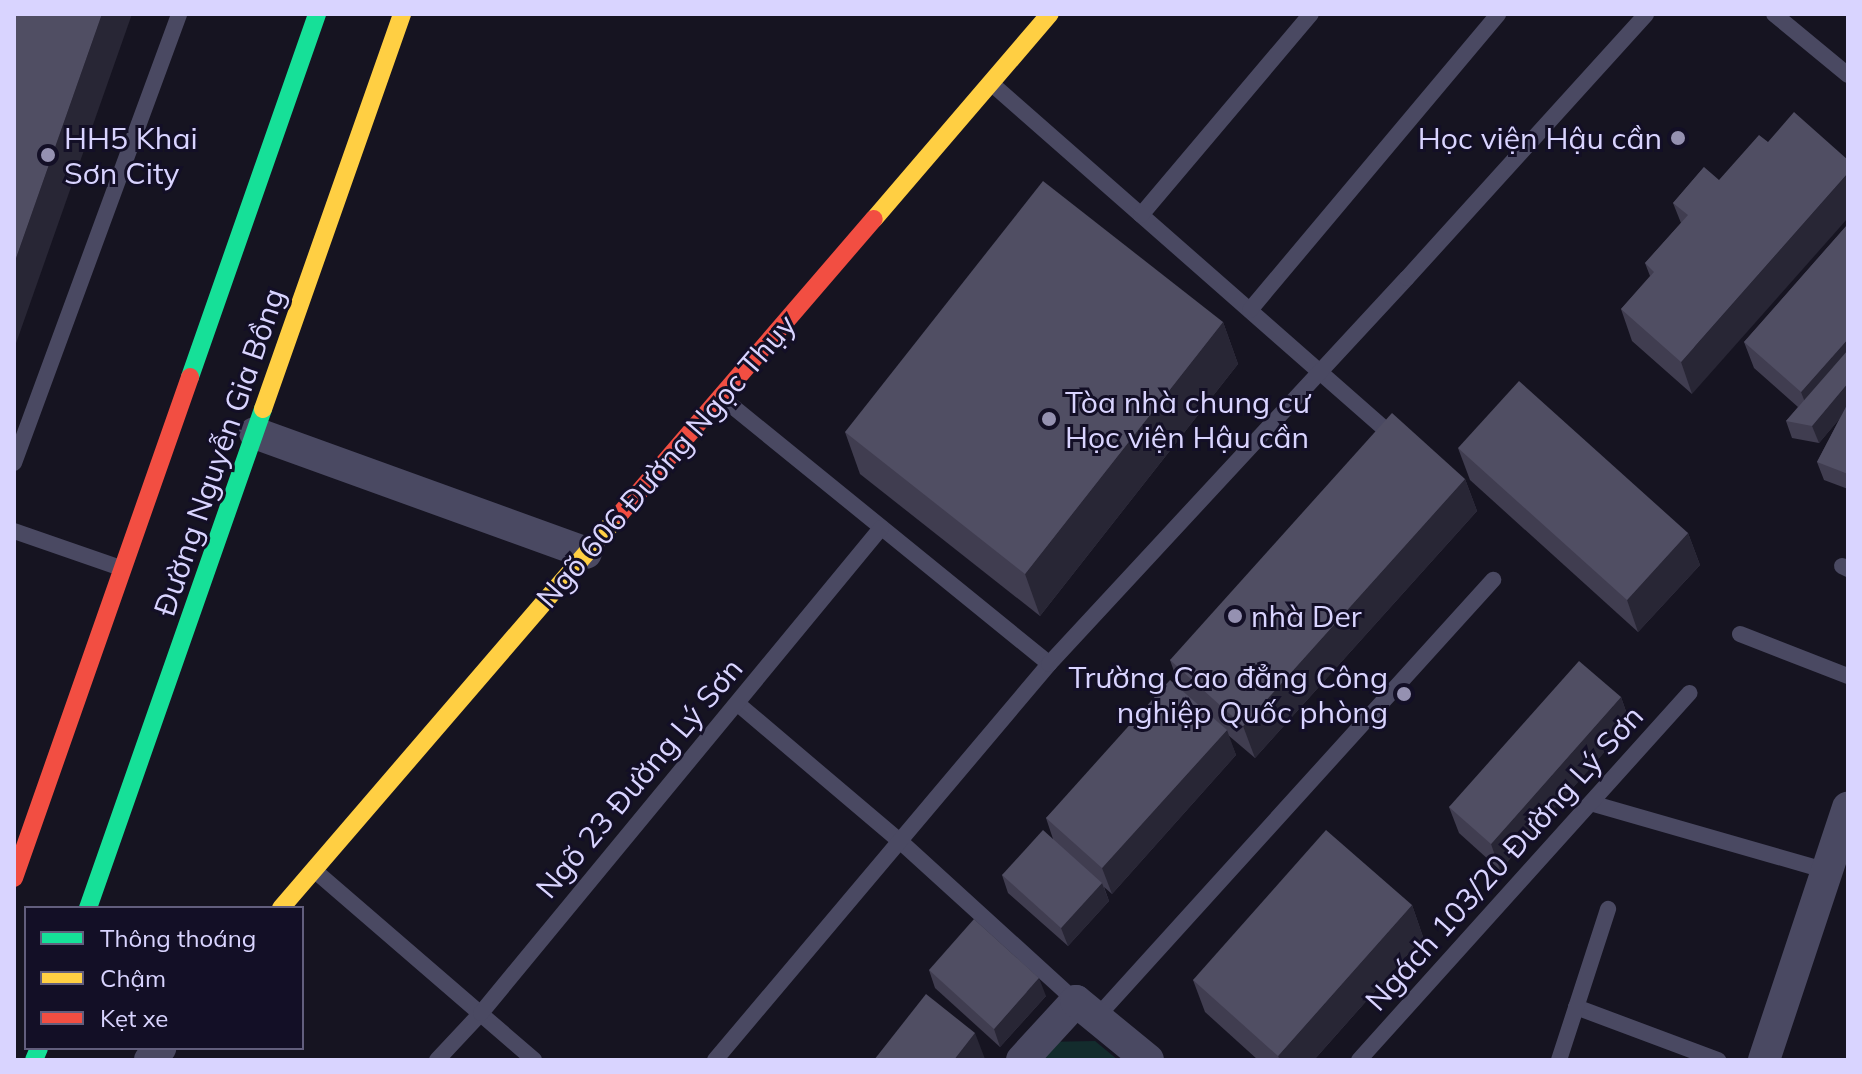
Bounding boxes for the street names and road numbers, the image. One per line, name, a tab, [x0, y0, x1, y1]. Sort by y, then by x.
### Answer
street label: Đường Nguyễn Gia Bồng	[146, 284, 292, 620]
street label: Ngõ 606 Đường Ngọc Thụy	[529, 307, 803, 615]
street label: Ngõ 23 Đường Lý Sơn	[528, 651, 750, 905]
street label: Ngách 103/20 Đường Lý Sơn	[1358, 698, 1650, 1018]

